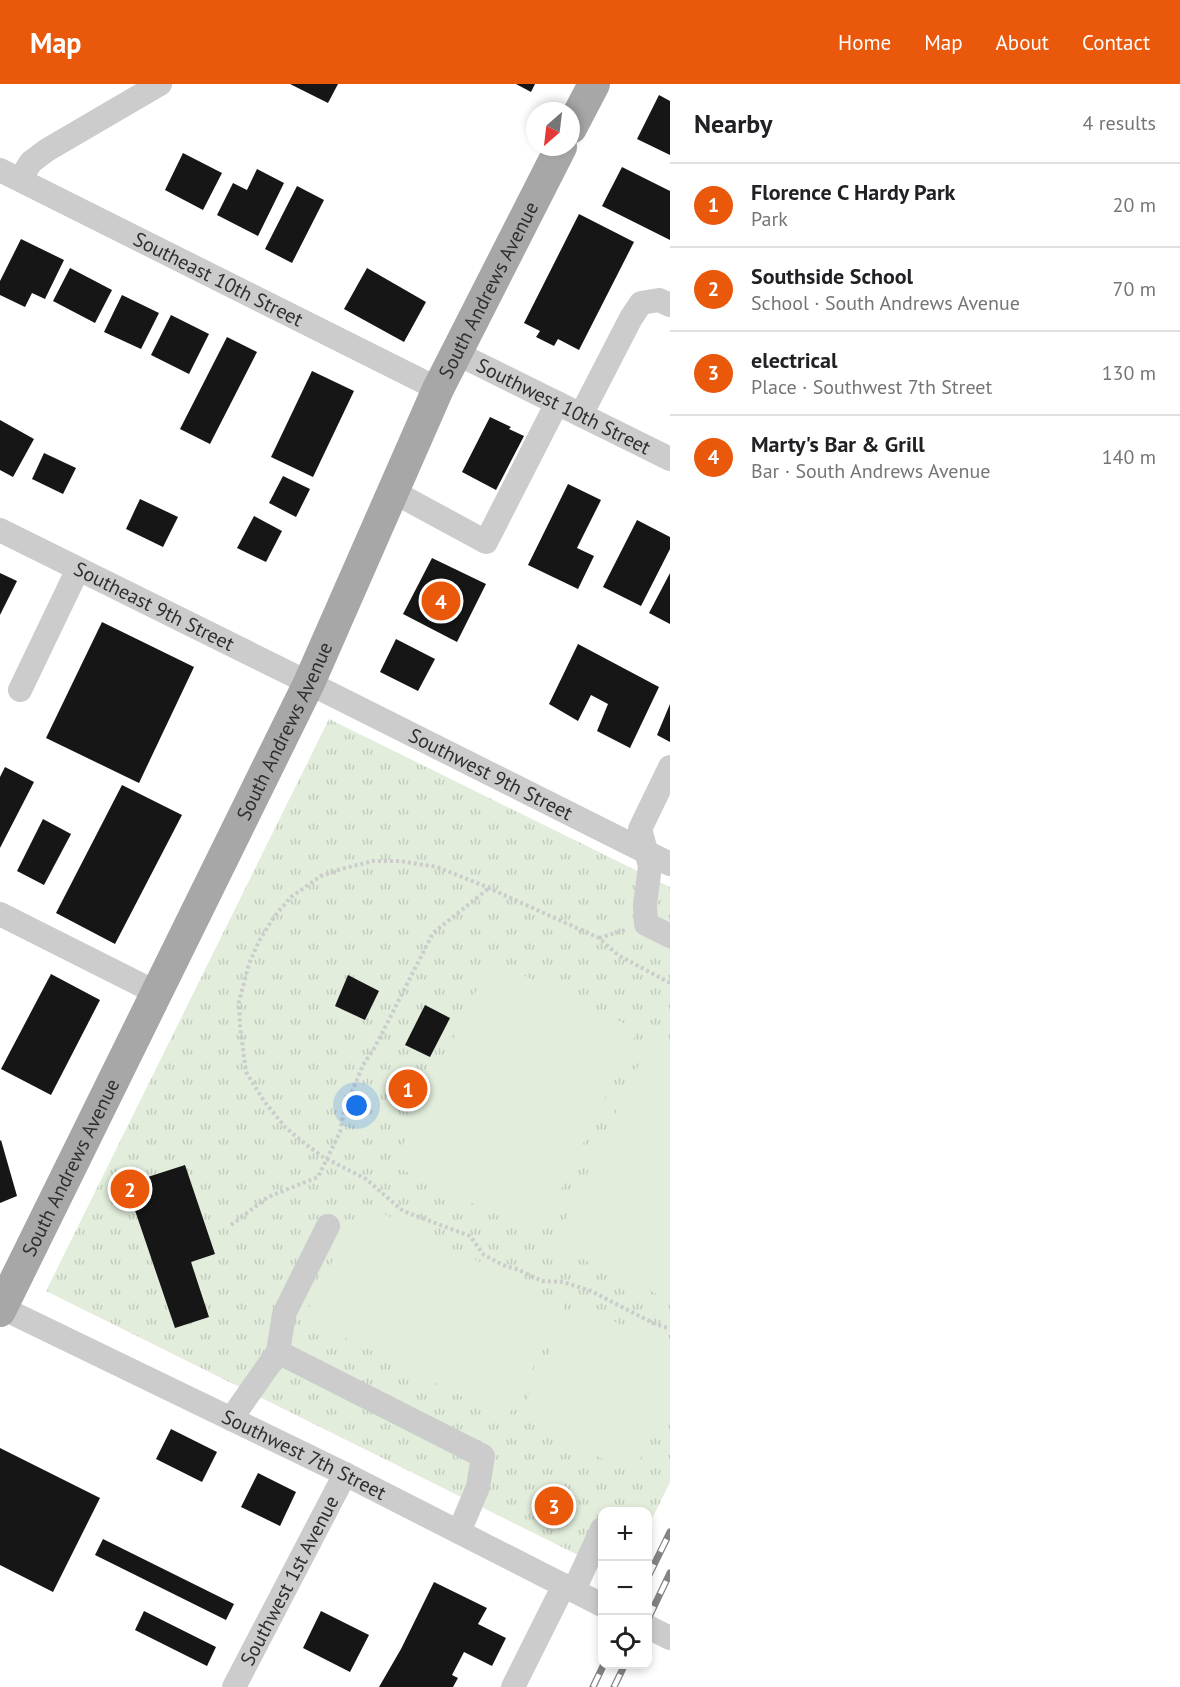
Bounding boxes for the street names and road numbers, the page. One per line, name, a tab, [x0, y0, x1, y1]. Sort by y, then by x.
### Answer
street label: South Andrews Avenue	[433, 197, 544, 383]
street label: Southeast 10th Street	[129, 226, 308, 333]
street label: Southwest 10th Street	[472, 352, 655, 460]
street label: Southeast 9th Street	[70, 556, 239, 657]
street label: South Andrews Avenue	[230, 638, 338, 825]
street label: Southwest 9th Street	[404, 722, 577, 826]
street label: South Andrews Avenue	[16, 1074, 125, 1261]
street label: Southwest 7th Street	[218, 1403, 391, 1506]
street label: Southwest 1st Avenue	[234, 1491, 345, 1670]

